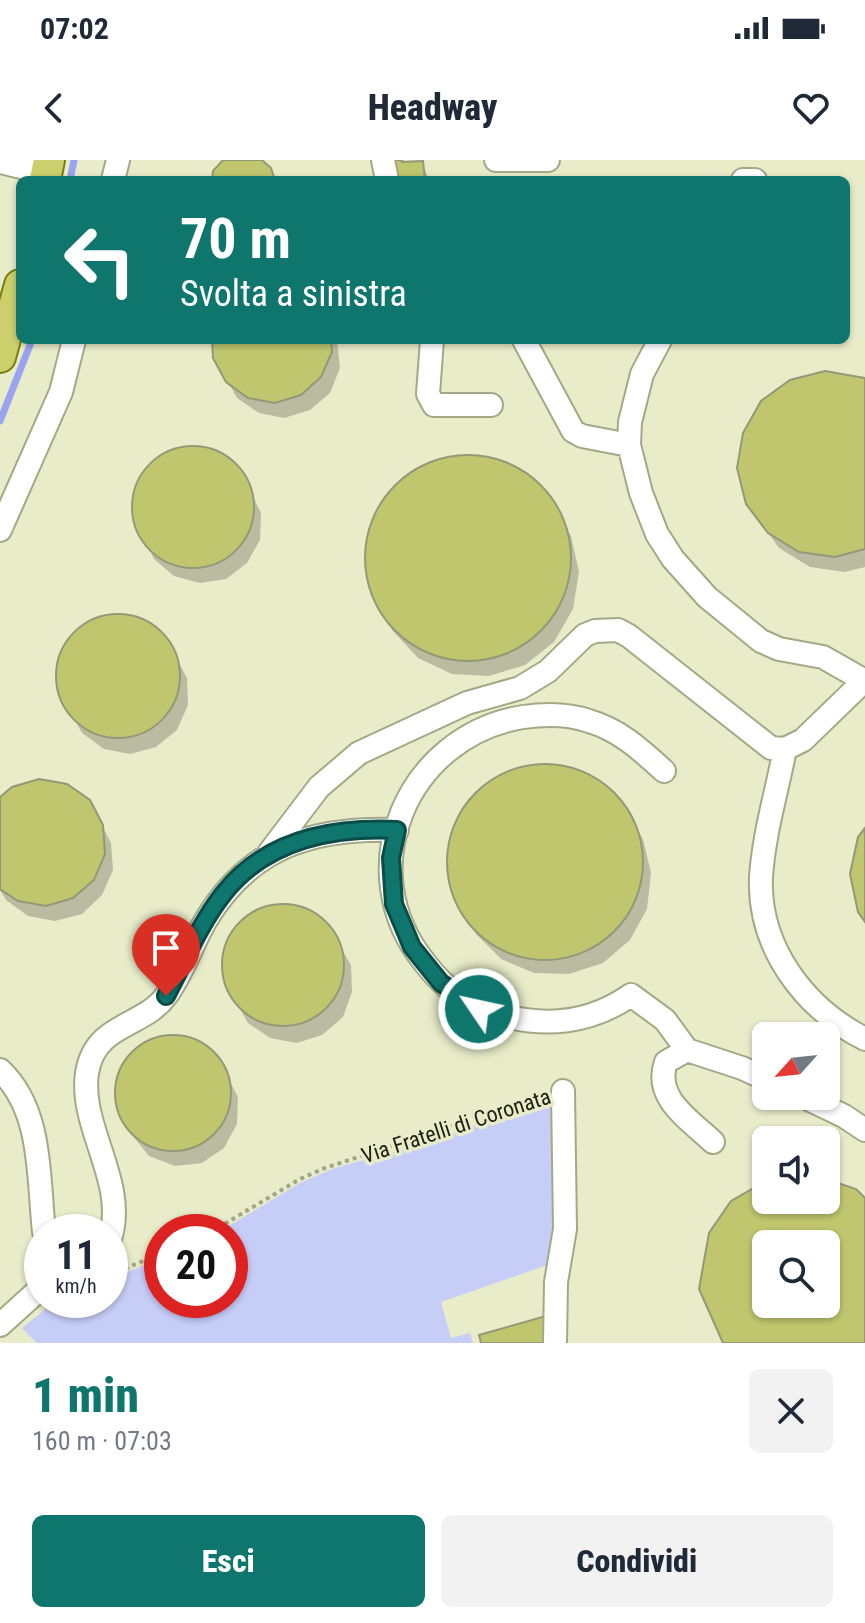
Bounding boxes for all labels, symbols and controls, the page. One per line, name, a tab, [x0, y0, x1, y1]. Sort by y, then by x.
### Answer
text: 07:02	[40, 11, 109, 46]
icon: back	[32, 86, 76, 130]
icon: heart	[789, 86, 833, 130]
text: Headway	[368, 87, 497, 129]
text: 70 m	[180, 206, 291, 272]
icon: left	[48, 208, 152, 312]
text: Svolta a sinistra	[180, 273, 407, 315]
pin	[132, 914, 200, 996]
icon: arrive	[144, 926, 188, 970]
position arrow	[437, 967, 521, 1051]
north arrow	[752, 1022, 840, 1110]
map controls	[752, 1022, 840, 1318]
street label: Via Fratelli di Coronata	[358, 1084, 554, 1168]
button: sound	[752, 1126, 840, 1214]
speed limit sign: 20	[144, 1214, 248, 1318]
button: search	[752, 1230, 840, 1318]
text: 11	[56, 1232, 96, 1279]
text: km/h	[55, 1274, 97, 1298]
text: 1 min	[32, 1367, 139, 1424]
button: close	[749, 1369, 833, 1453]
text: 160 m · 07:03	[32, 1426, 172, 1456]
button: Esci	[32, 1515, 425, 1607]
button: Condividi	[441, 1515, 833, 1607]

